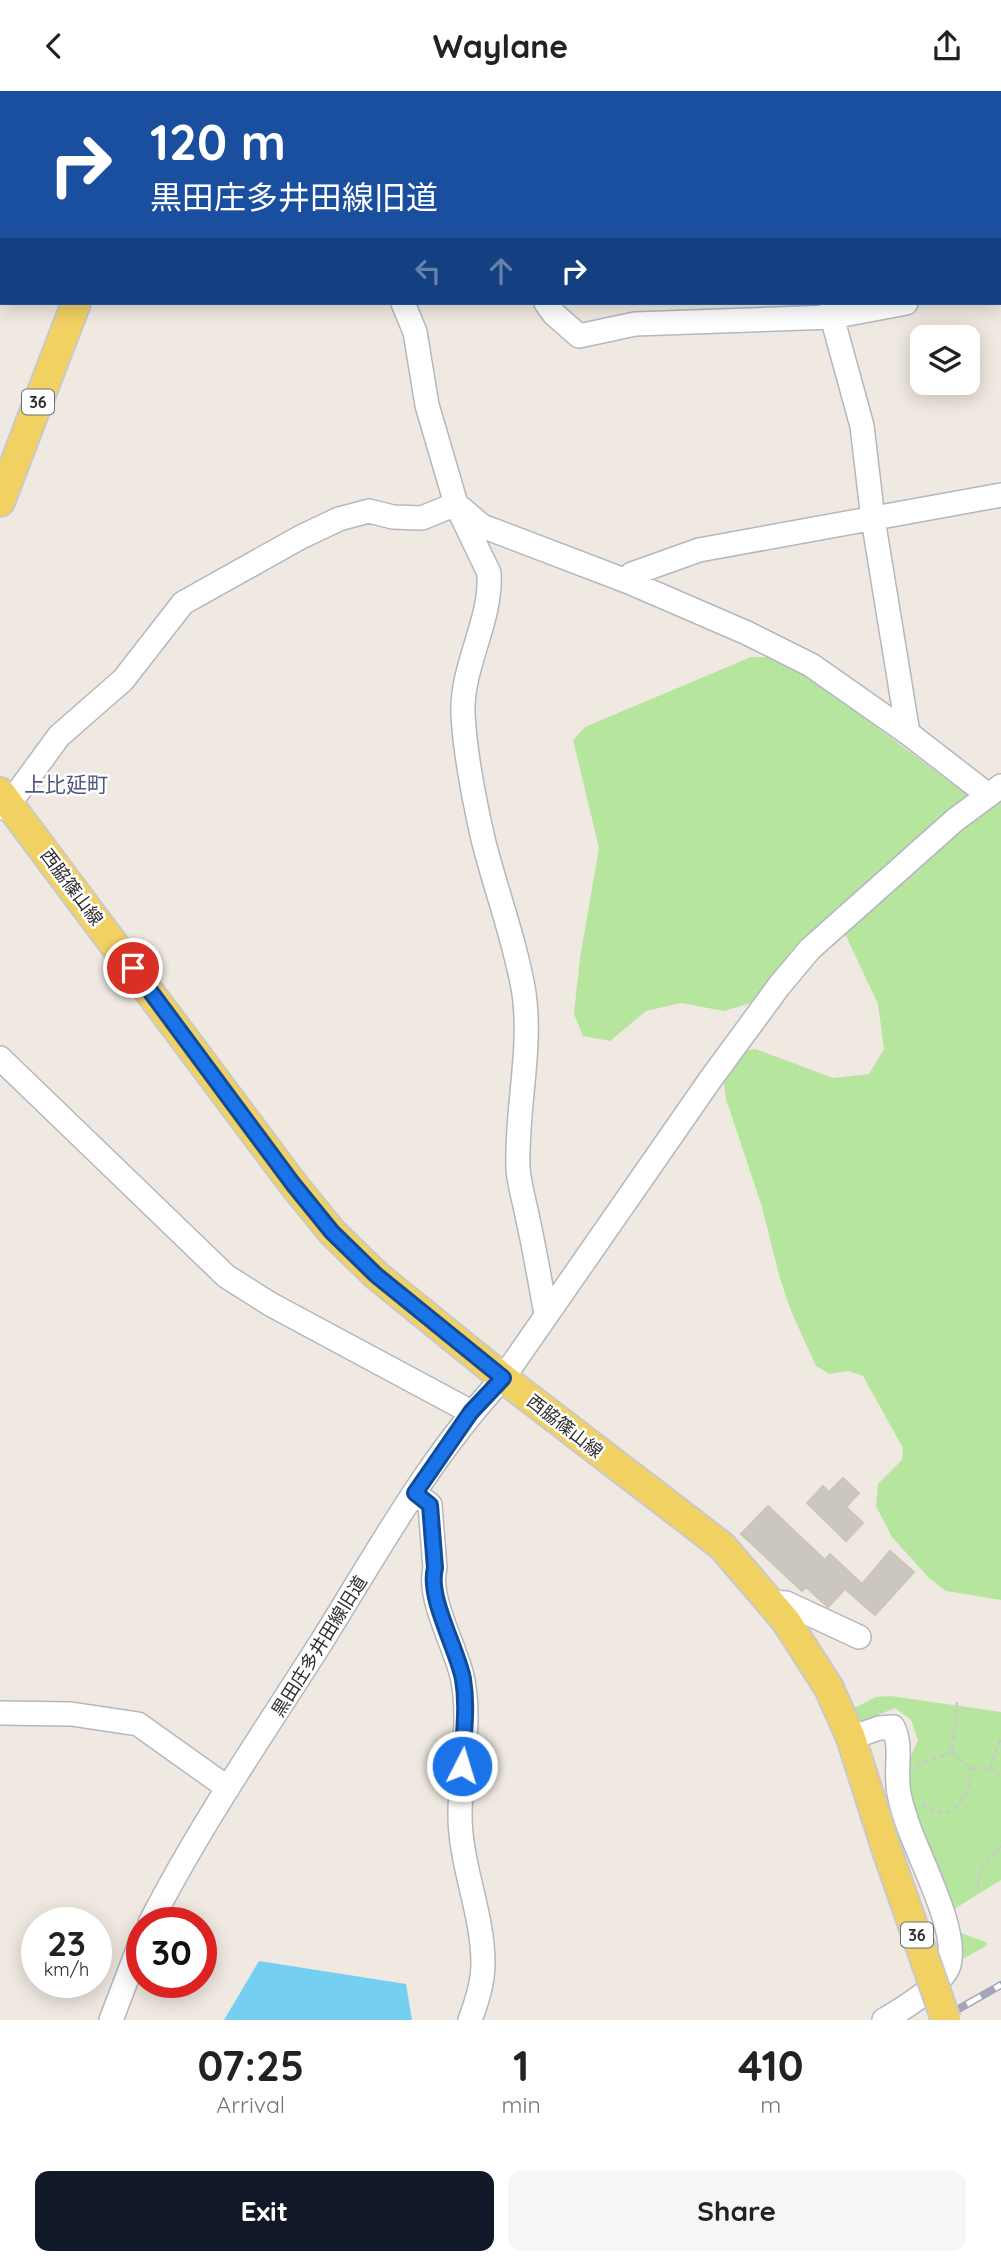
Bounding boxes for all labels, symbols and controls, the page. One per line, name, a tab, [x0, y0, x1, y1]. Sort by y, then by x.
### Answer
text: Waylane	[433, 26, 568, 66]
icon: back	[35, 27, 73, 65]
icon: share	[928, 27, 966, 65]
text: 120 m	[150, 111, 286, 172]
icon: right	[35, 119, 126, 210]
text: 黒田庄多井田線旧道	[150, 177, 438, 217]
icon: left	[409, 252, 447, 290]
icon: ahead	[482, 252, 520, 290]
icon: right	[555, 252, 593, 290]
map controls	[910, 325, 980, 395]
button: layers	[910, 325, 980, 395]
road number: 36	[22, 389, 54, 415]
district label: 上比延町	[24, 771, 108, 797]
street label: 西脇篠山線	[36, 844, 108, 930]
pin	[103, 938, 163, 998]
icon: arrive	[114, 949, 152, 987]
street label: 西脇篠山線	[522, 1389, 608, 1463]
street label: 黒田庄多井田線旧道	[266, 1571, 372, 1721]
position arrow	[425, 1729, 499, 1803]
speed limit sign: 30	[126, 1907, 217, 1998]
text: 23	[47, 1921, 86, 1965]
road number: 36	[901, 1923, 933, 1947]
text: km/h	[44, 1958, 89, 1981]
text: 07:25	[197, 2039, 304, 2092]
text: 1	[513, 2039, 529, 2092]
text: 410	[738, 2039, 804, 2092]
text: Arrival	[216, 2090, 285, 2119]
text: min	[501, 2090, 541, 2119]
text: m	[760, 2090, 781, 2119]
button: Exit	[35, 2171, 494, 2251]
button: Share	[508, 2171, 966, 2251]

